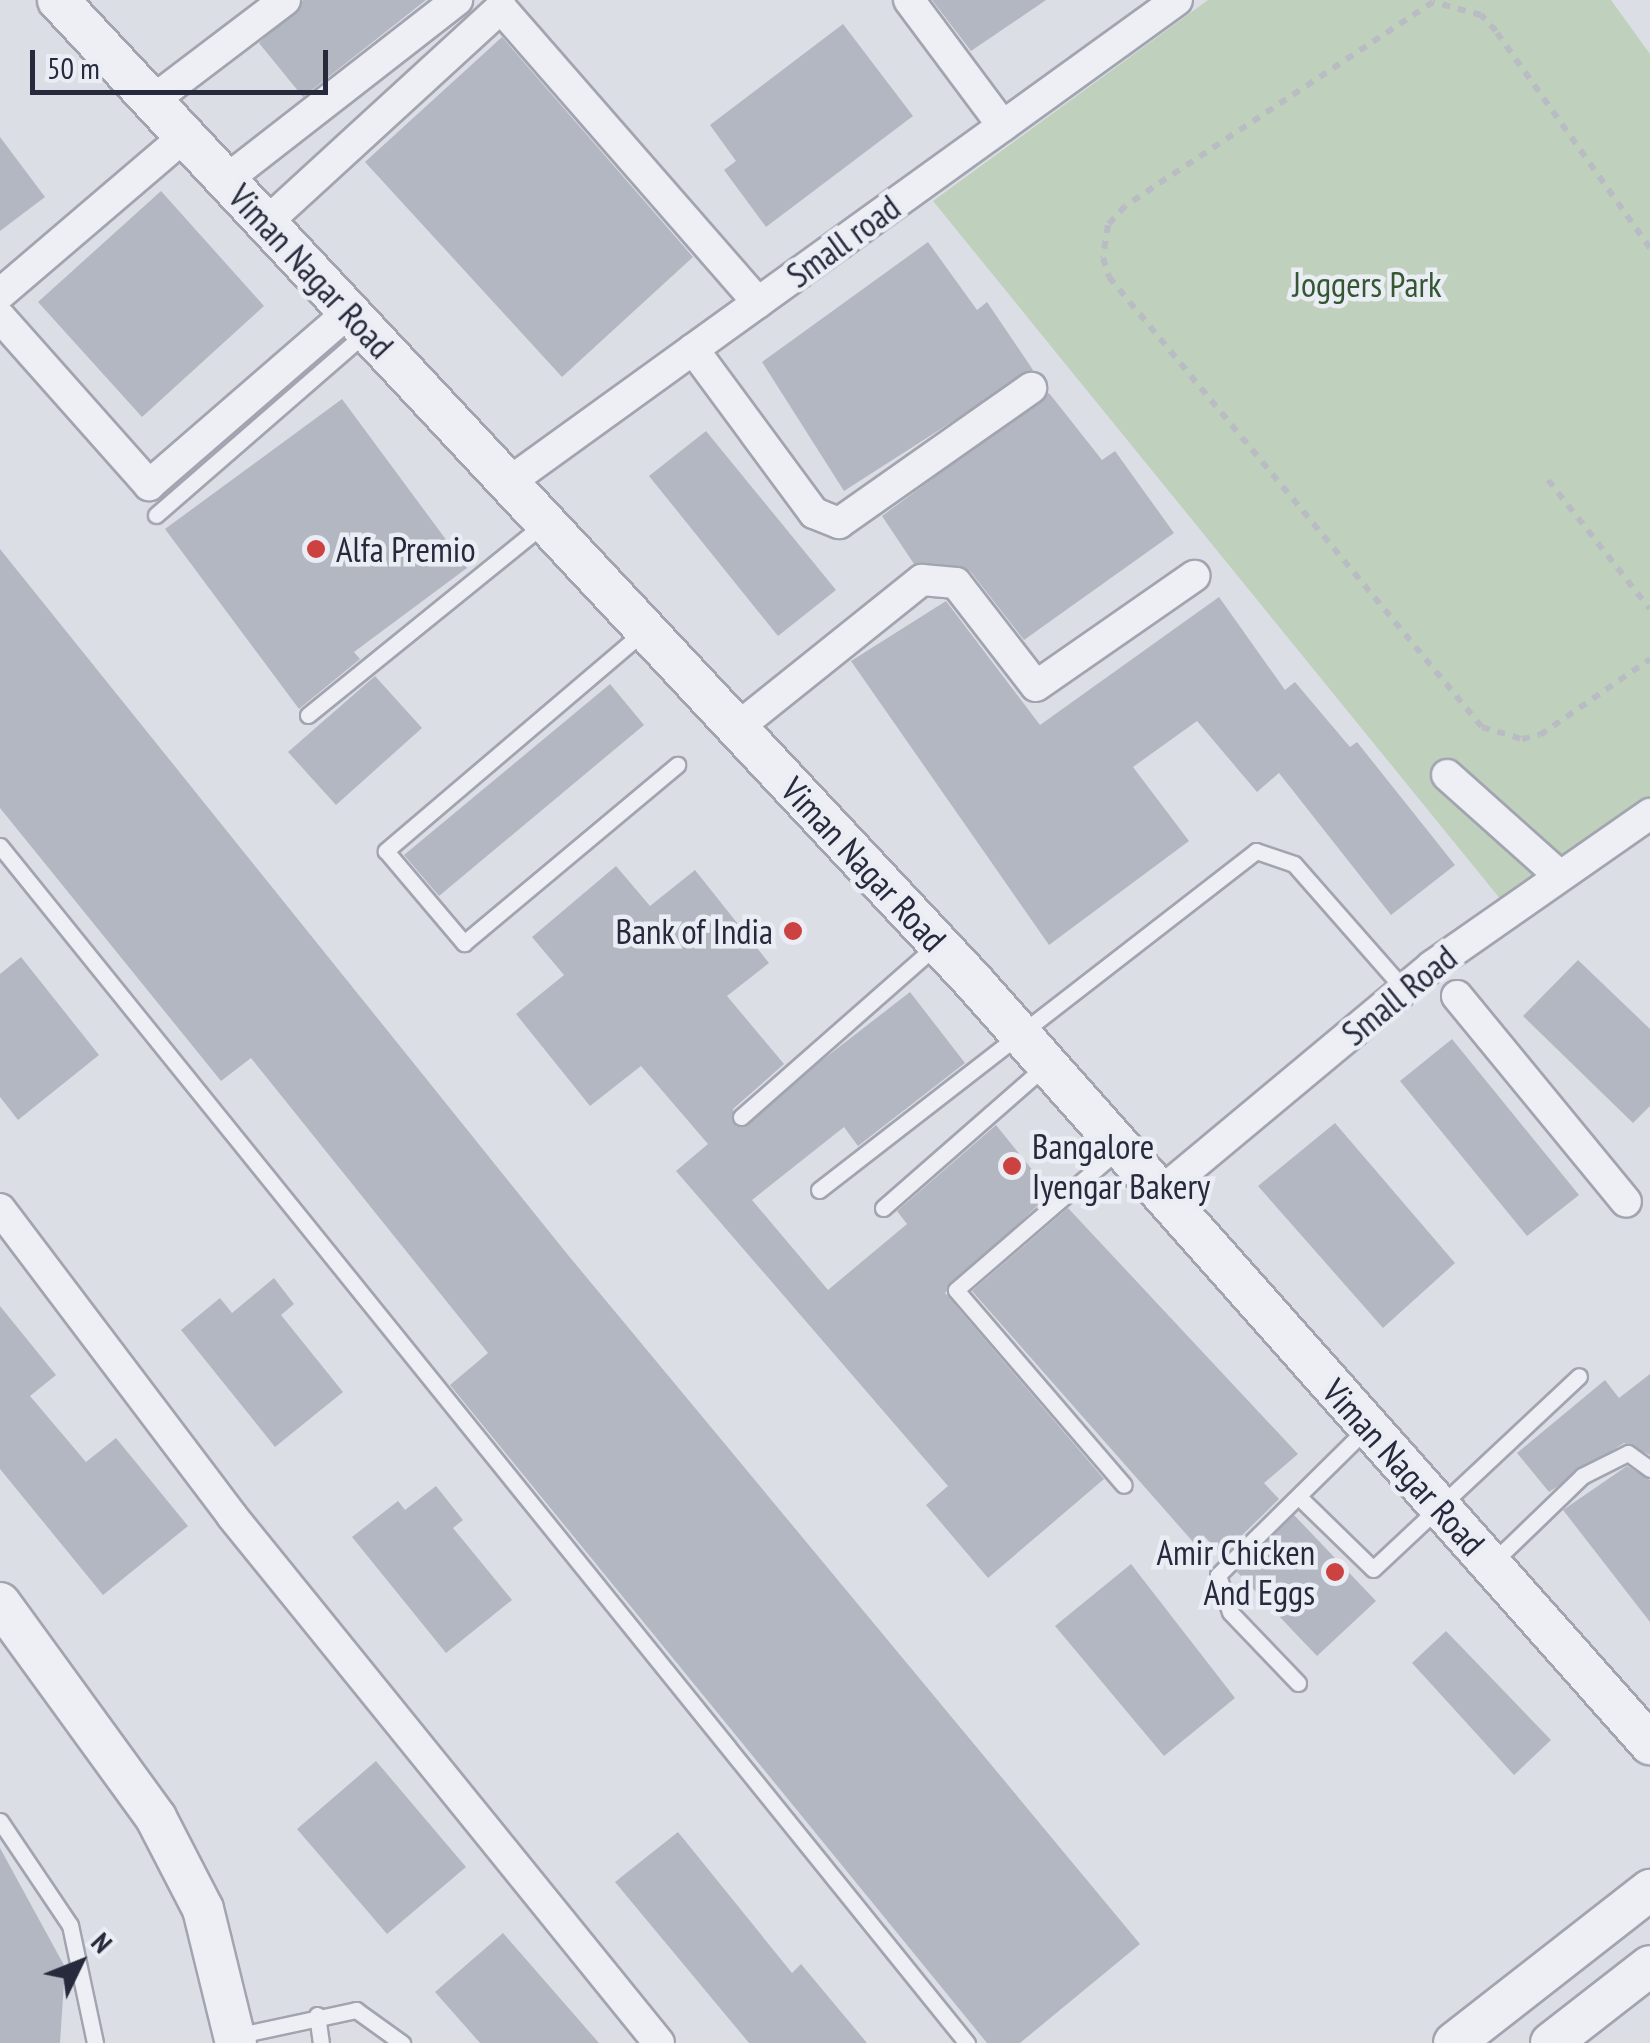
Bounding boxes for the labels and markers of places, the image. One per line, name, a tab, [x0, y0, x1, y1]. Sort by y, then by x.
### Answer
place label: Alfa Premio	[336, 528, 476, 570]
marker: Alfa Premio	[305, 538, 327, 560]
place label: Bank of India	[615, 910, 773, 952]
marker: Bank of India	[782, 920, 804, 942]
place label: Bangalore Iyengar Bakery	[1032, 1125, 1210, 1207]
marker: Bangalore Iyengar Bakery	[1001, 1155, 1023, 1177]
place label: Amir Chicken And Eggs	[1157, 1531, 1315, 1613]
marker: Amir Chicken And Eggs	[1324, 1561, 1346, 1583]

